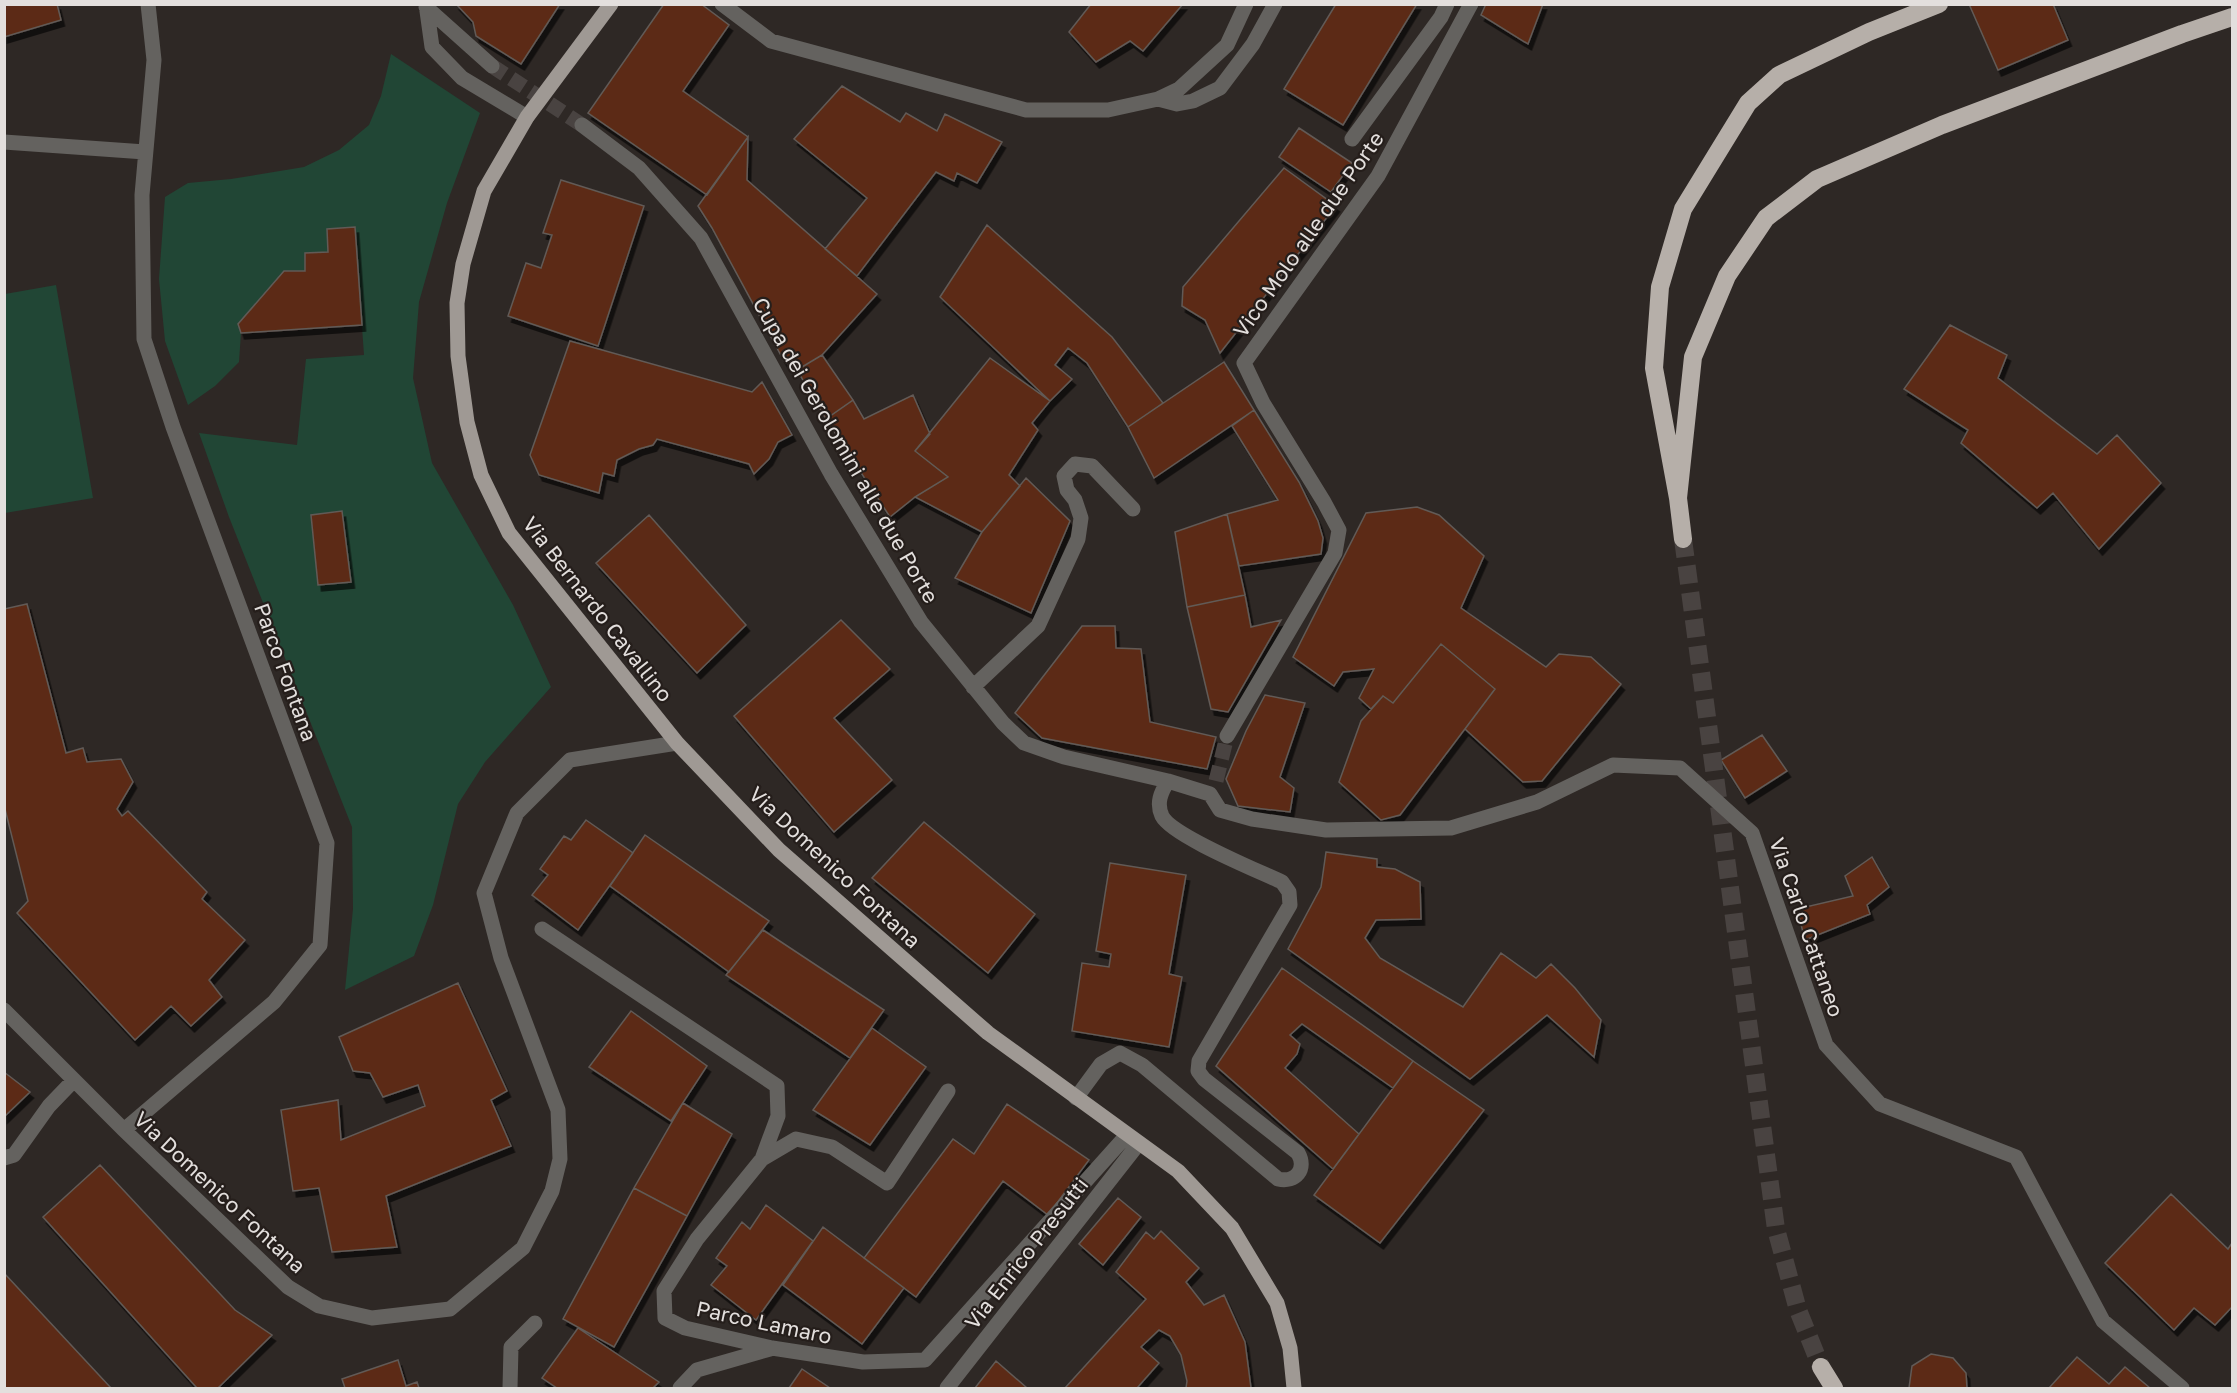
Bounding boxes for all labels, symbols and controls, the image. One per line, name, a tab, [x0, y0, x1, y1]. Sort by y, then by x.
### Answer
street label: Vico Molo alle due Porte	[1227, 126, 1389, 342]
street label: Cupa dei Gerolomini alle due Porte	[748, 293, 944, 607]
street label: Via Bernardo Cavallino	[518, 511, 678, 707]
street label: Parco Fontana	[249, 599, 323, 745]
street label: Via Domenico Fontana	[744, 781, 926, 953]
street label: Via Carlo Cattaneo	[1764, 834, 1850, 1020]
street label: Via Domenico Fontana	[129, 1106, 311, 1278]
street label: Via Enrico Presutti	[959, 1172, 1093, 1334]
street label: Parco Lamaro	[694, 1295, 834, 1349]

